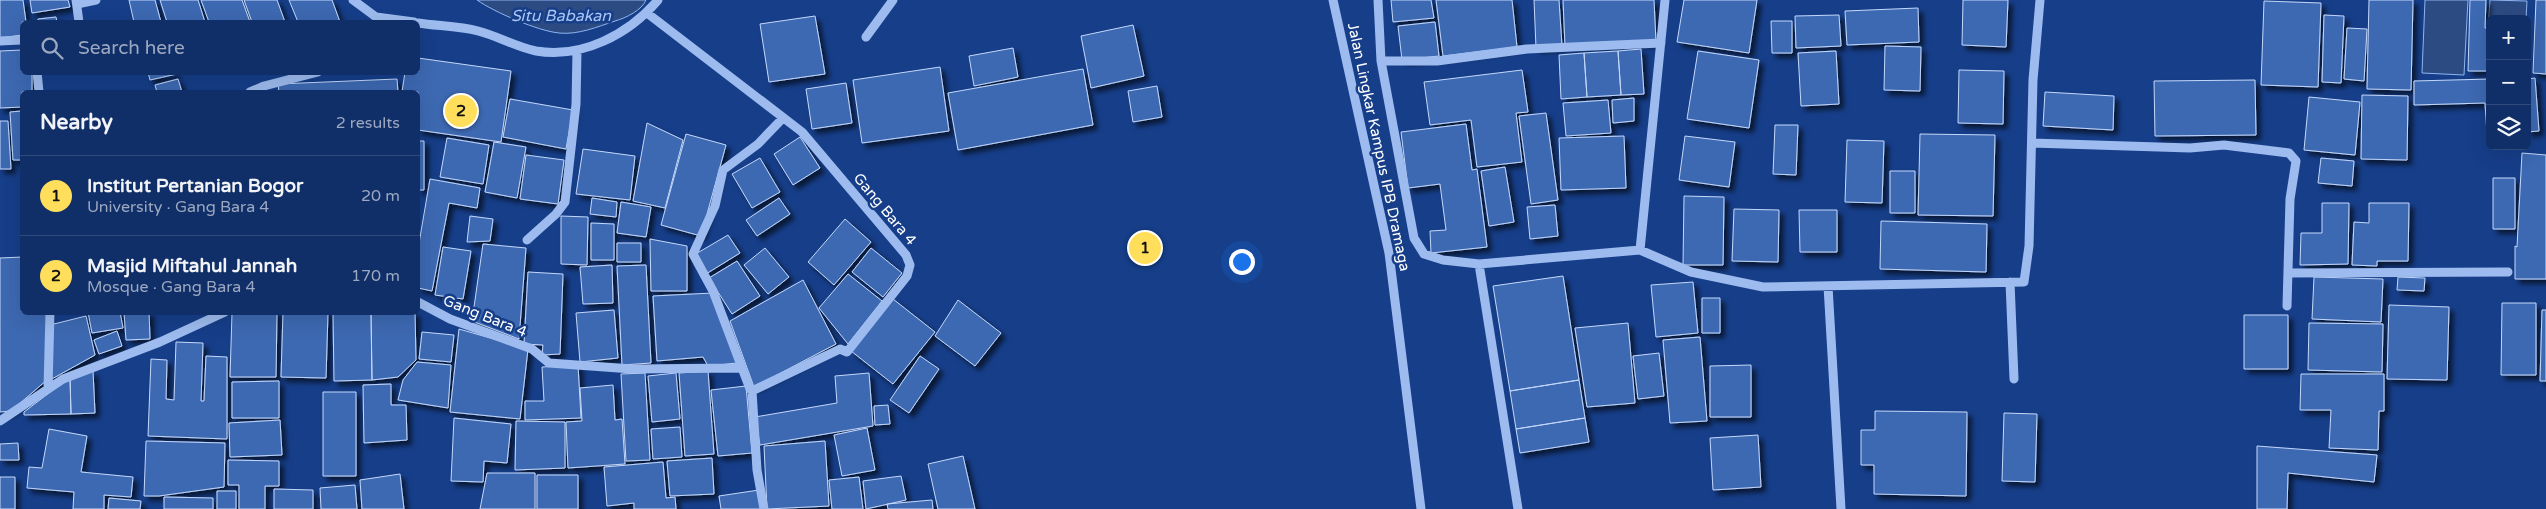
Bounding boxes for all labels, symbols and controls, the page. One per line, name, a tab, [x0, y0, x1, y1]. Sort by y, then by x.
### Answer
water label: Situ Babakan	[511, 6, 612, 26]
map controls	[2486, 15, 2531, 150]
button: +	[2486, 15, 2531, 60]
search box	[20, 20, 420, 75]
street label: Jalan Lingkar Kampus IPB Dramaga	[1344, 21, 1414, 273]
icon: search	[38, 34, 66, 62]
text: Search here	[78, 37, 185, 59]
button: −	[2486, 60, 2531, 105]
pin: 2	[445, 92, 477, 130]
button: layers	[2486, 105, 2531, 150]
text: Nearby	[40, 110, 113, 135]
text: 2 results	[336, 113, 400, 133]
street label: Gang Bara 4	[850, 169, 920, 249]
text: Institut Pertanian Bogor	[87, 175, 303, 197]
text: 1	[51, 186, 61, 206]
text: 20 m	[361, 186, 400, 206]
text: University · Gang Bara 4	[87, 197, 269, 217]
pin: 1	[1129, 229, 1161, 267]
your location	[1229, 249, 1255, 275]
text: Masjid Miftahul Jannah	[87, 255, 297, 277]
text: 2	[51, 266, 61, 286]
text: 170 m	[351, 266, 400, 286]
text: Mosque · Gang Bara 4	[87, 277, 256, 297]
street label: Gang Bara 4	[441, 291, 529, 341]

